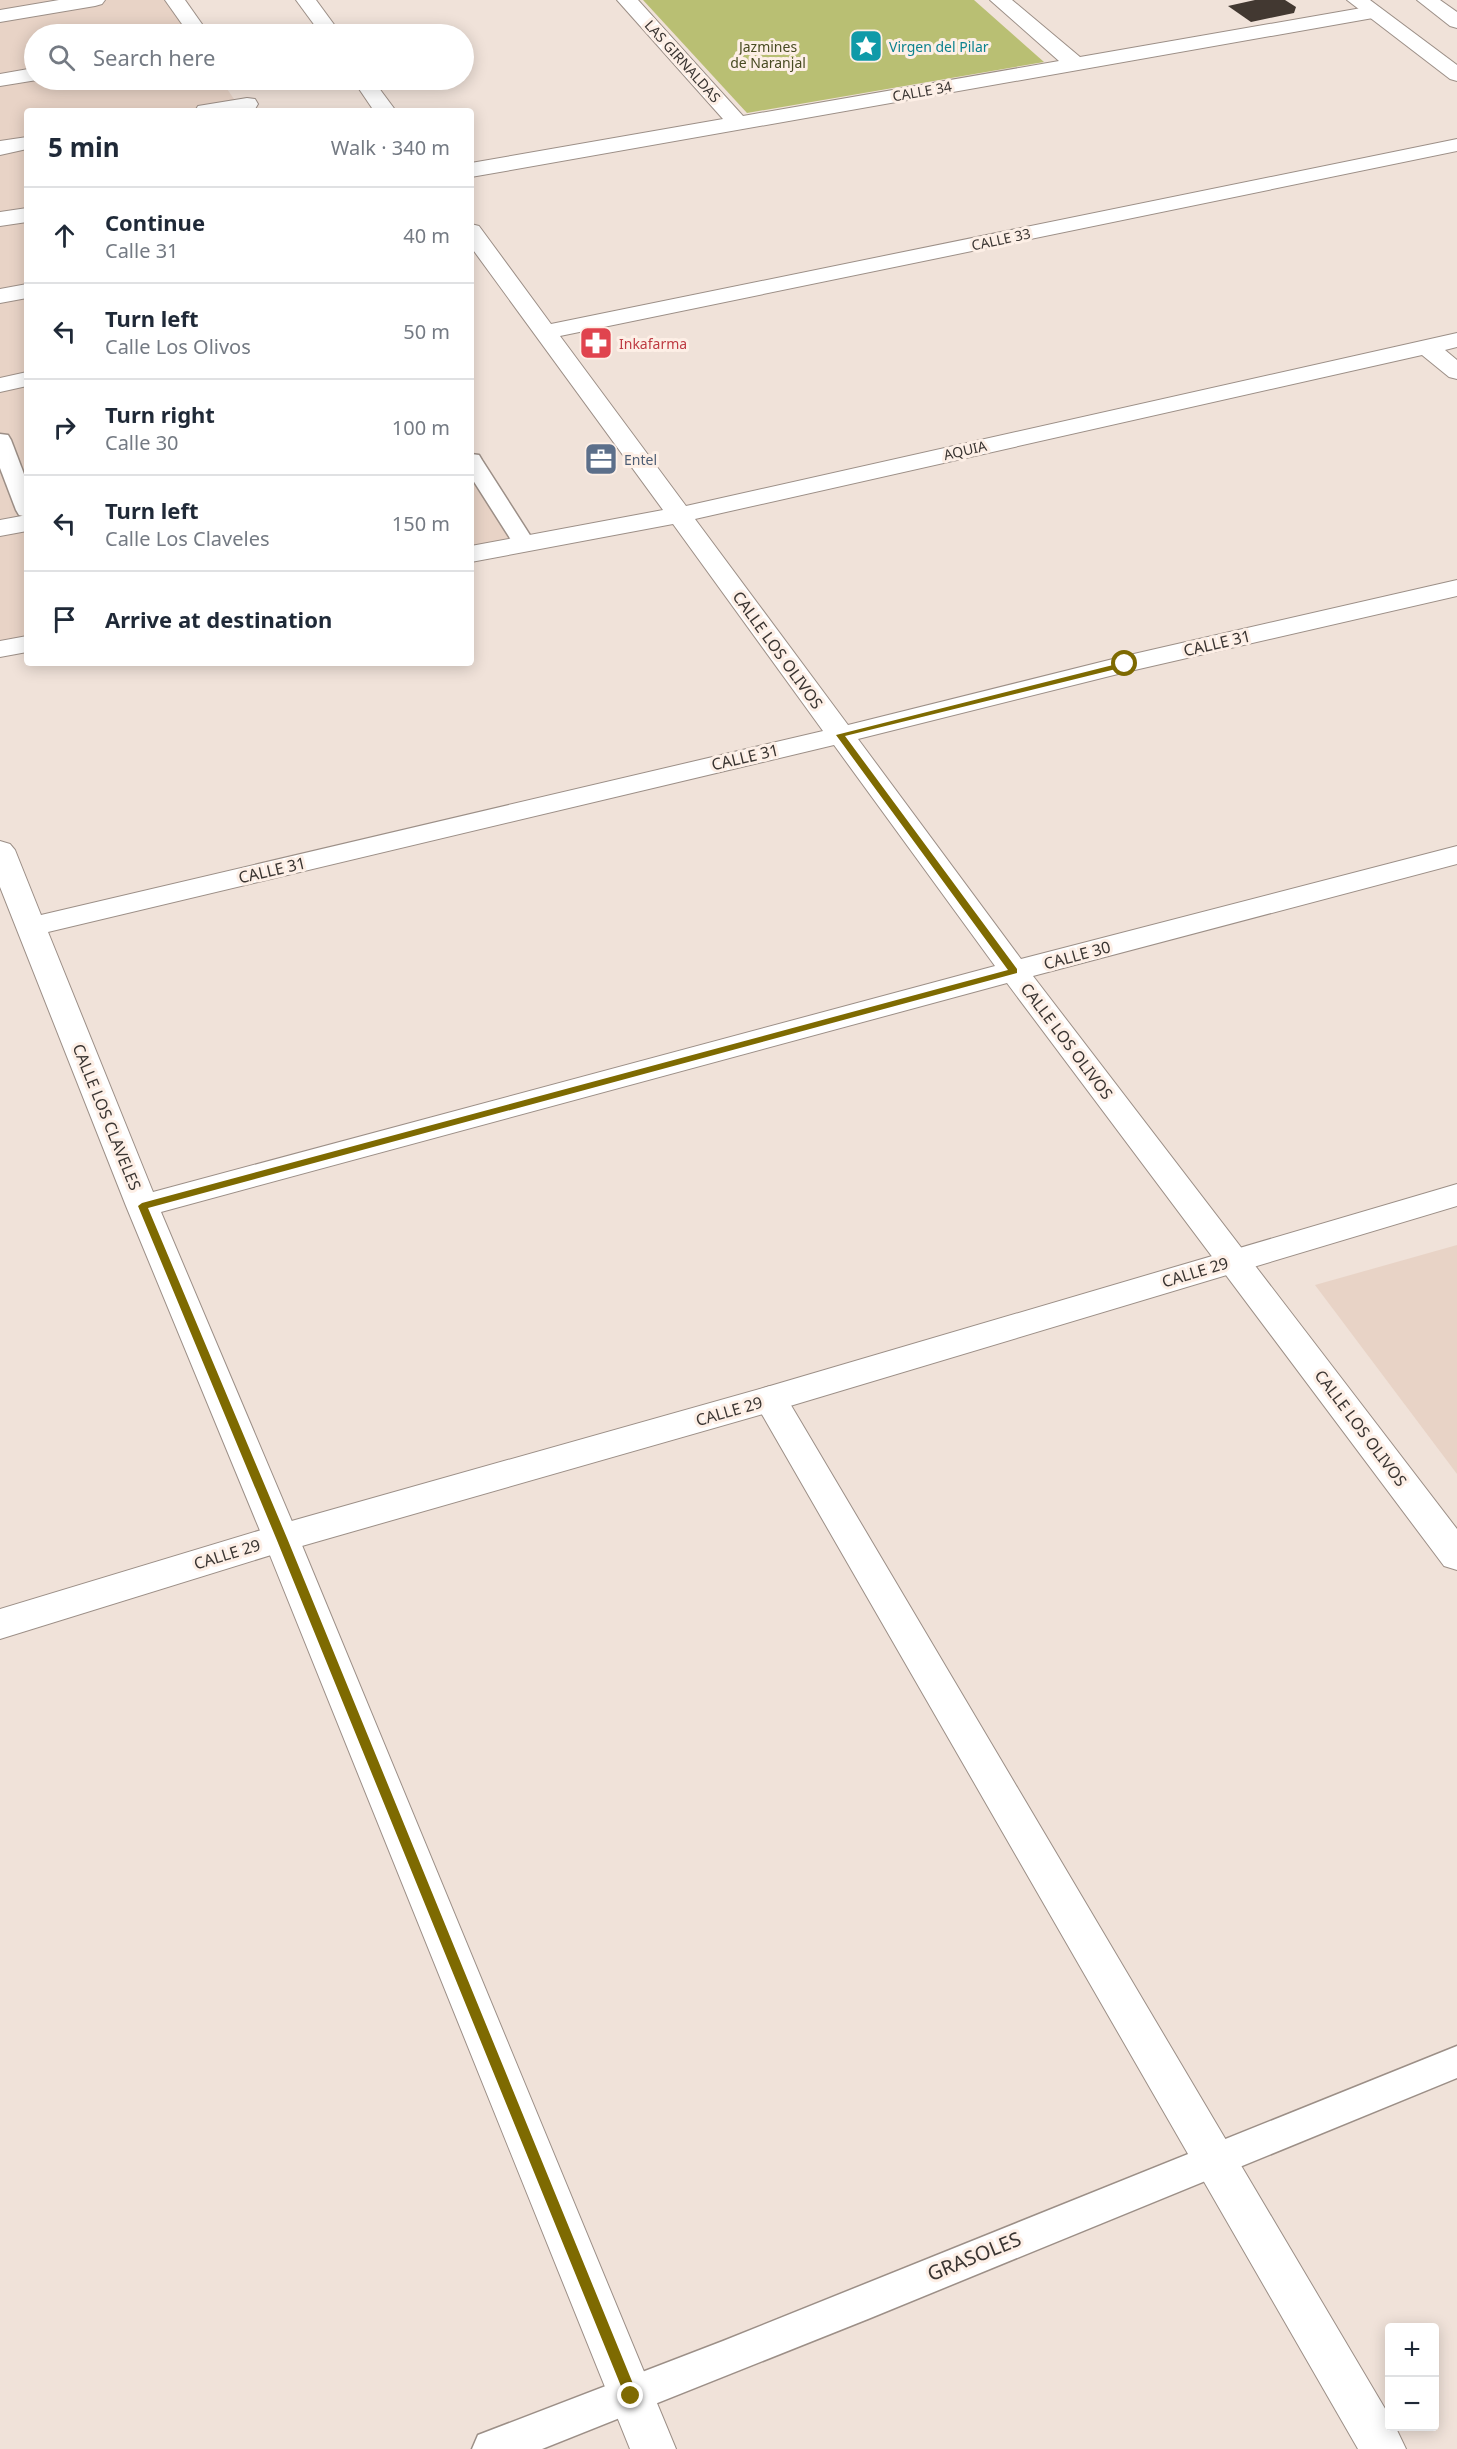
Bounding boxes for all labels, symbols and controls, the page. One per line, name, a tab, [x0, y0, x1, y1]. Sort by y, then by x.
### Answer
street label: LAS GIRNALDAS	[641, 16, 725, 107]
search box	[24, 24, 474, 90]
place icon: Virgen del Pilar	[848, 28, 884, 64]
park label: Jazmines de Naranjal	[730, 37, 806, 72]
place label: Virgen del Pilar	[889, 37, 989, 56]
icon: search	[45, 41, 78, 74]
text: Search here	[93, 42, 215, 72]
street label: CALLE 34	[891, 76, 953, 106]
text: 5 min	[48, 129, 120, 165]
text: Walk · 340 m	[331, 134, 450, 161]
text: Continue	[105, 207, 205, 237]
icon: ahead	[48, 219, 81, 252]
text: 40 m	[403, 222, 450, 249]
street label: CALLE 33	[970, 223, 1032, 255]
text: Calle 31	[105, 237, 179, 264]
text: Turn left	[105, 303, 199, 333]
icon: left	[48, 315, 81, 348]
text: 50 m	[403, 318, 450, 345]
pharmacy icon: Inkafarma	[578, 325, 614, 361]
text: Calle Los Olivos	[105, 333, 251, 360]
place label: Inkafarma	[619, 334, 687, 353]
text: Turn right	[105, 399, 215, 429]
icon: right	[48, 411, 81, 444]
text: 100 m	[392, 414, 450, 441]
text: Calle 30	[105, 429, 179, 456]
street label: AQUIA	[942, 436, 988, 464]
office icon: Entel	[583, 441, 619, 477]
place label: Entel	[624, 450, 657, 469]
text: Turn left	[105, 495, 199, 525]
icon: left	[48, 507, 81, 540]
text: 150 m	[392, 510, 450, 537]
text: Calle Los Claveles	[105, 525, 270, 552]
street label: CALLE LOS OLIVOS	[728, 587, 828, 714]
icon: arrive	[48, 603, 81, 636]
text: Arrive at destination	[105, 604, 332, 634]
street label: CALLE 31	[1181, 625, 1253, 661]
route start	[1111, 650, 1137, 676]
street label: CALLE 31	[709, 739, 781, 775]
street label: CALLE 31	[236, 852, 308, 888]
street label: CALLE 30	[1041, 936, 1113, 974]
street label: CALLE LOS OLIVOS	[1016, 978, 1118, 1104]
street label: CALLE LOS CLAVELES	[68, 1040, 147, 1194]
street label: CALLE 29	[1159, 1251, 1231, 1293]
street label: CALLE LOS OLIVOS	[1310, 1365, 1412, 1491]
street label: CALLE 29	[693, 1391, 765, 1431]
street label: CALLE 29	[191, 1533, 263, 1575]
street label: GRASOLES	[923, 2225, 1025, 2287]
map controls	[1385, 2323, 1439, 2431]
button: +	[1385, 2323, 1439, 2377]
button: −	[1385, 2377, 1439, 2431]
route end	[617, 2382, 643, 2408]

